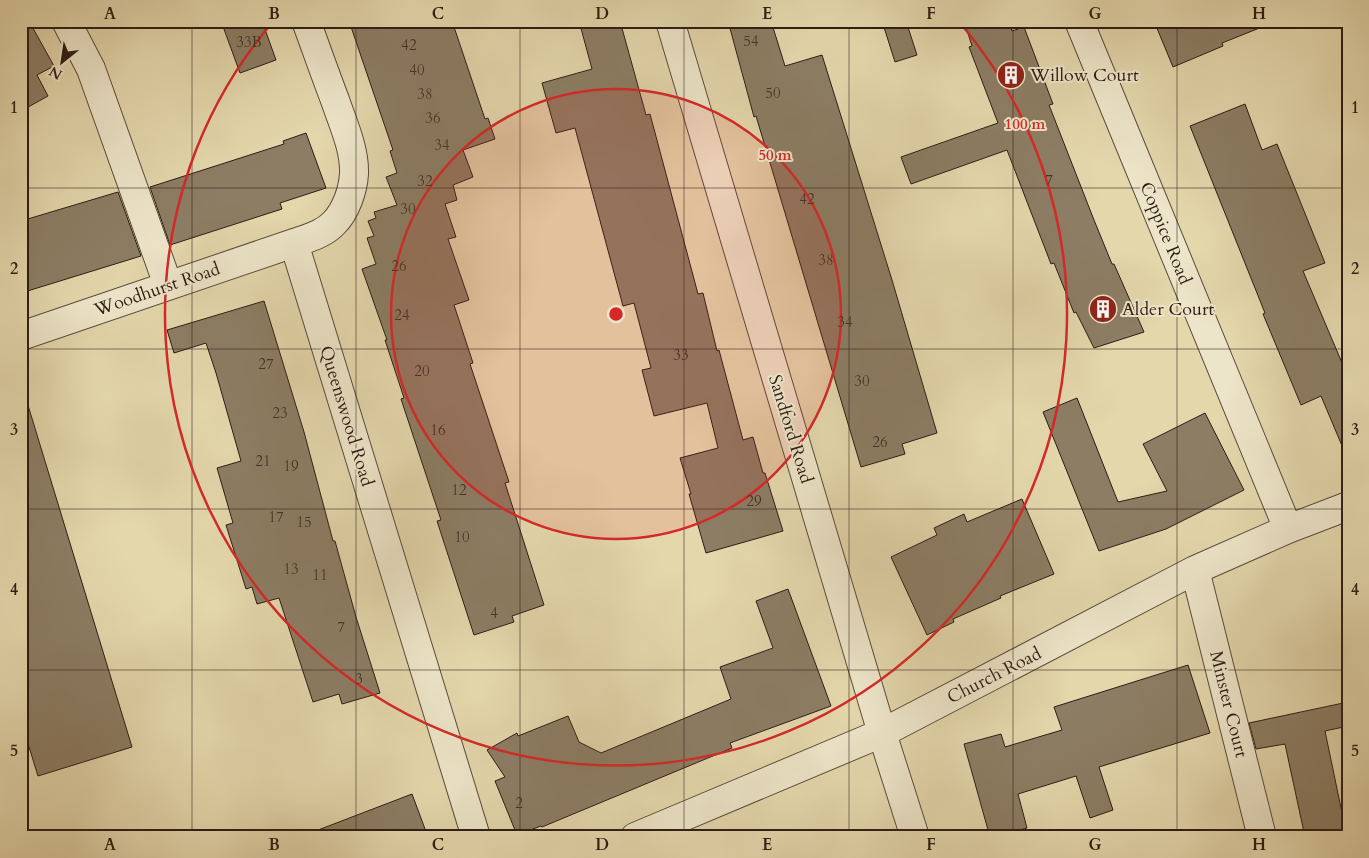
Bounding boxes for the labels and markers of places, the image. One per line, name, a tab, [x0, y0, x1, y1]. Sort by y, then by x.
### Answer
building icon: Willow Court	[996, 60, 1026, 90]
place label: Willow Court	[1029, 63, 1139, 88]
building icon: Alder Court	[1088, 294, 1118, 324]
place label: Alder Court	[1122, 297, 1214, 322]
centre of rings	[607, 305, 625, 323]

